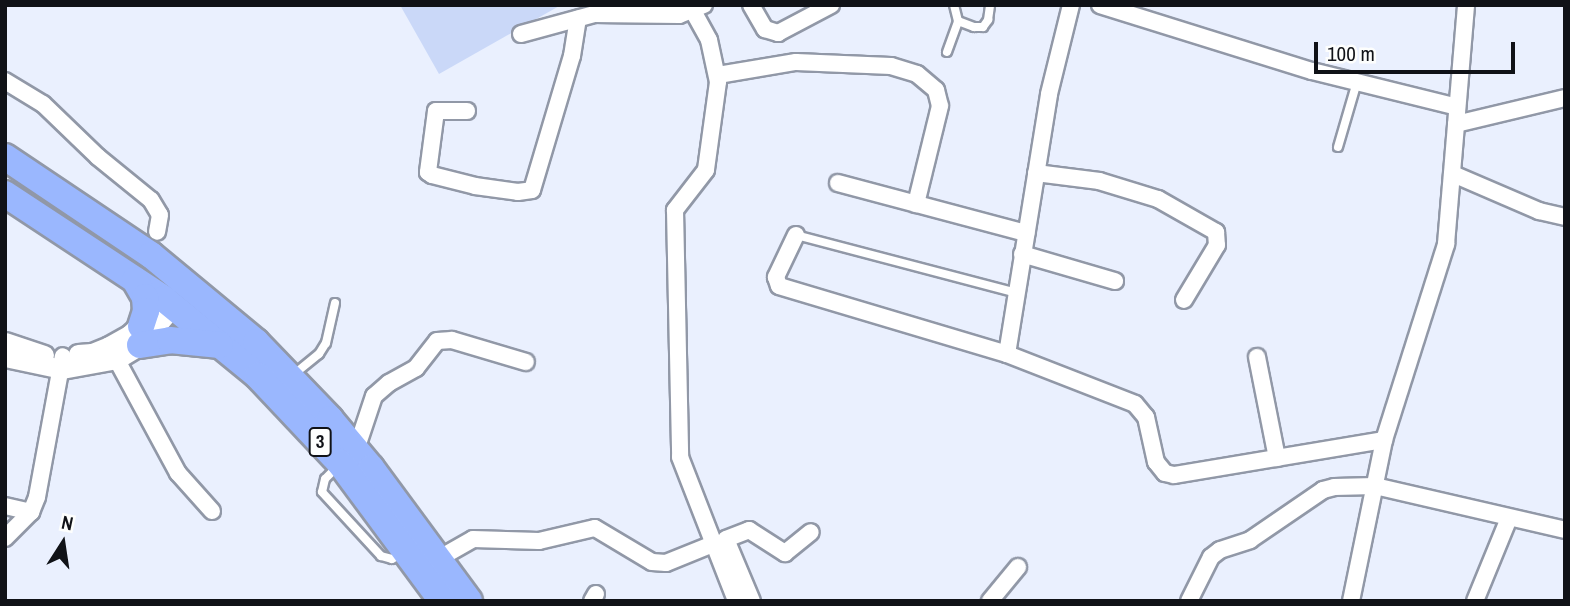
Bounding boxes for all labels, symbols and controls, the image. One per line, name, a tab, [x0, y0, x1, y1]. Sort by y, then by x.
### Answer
scale bar	[1318, 28, 1519, 72]
text: 100 m	[1327, 39, 1375, 68]
road number: 3	[308, 426, 332, 458]
north arrow	[28, 508, 98, 578]
text: N	[59, 509, 76, 536]

